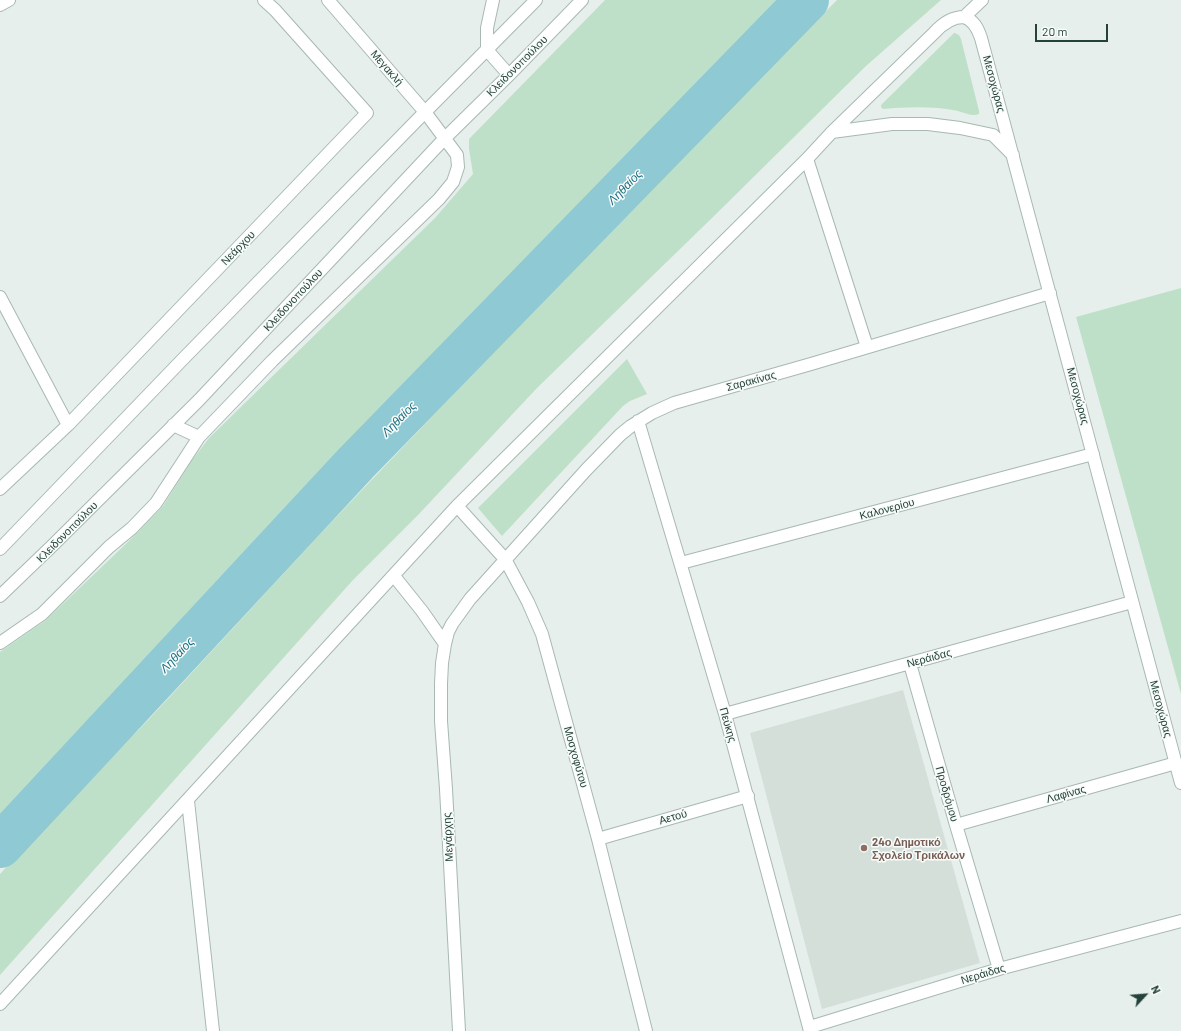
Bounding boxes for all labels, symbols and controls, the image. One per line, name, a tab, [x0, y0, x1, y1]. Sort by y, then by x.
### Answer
scale bar	[1037, 16, 1110, 42]
text: 20 m	[1042, 24, 1068, 38]
street label: Κλειδονοπούλου	[484, 33, 550, 99]
street label: Μεγακλή	[368, 47, 406, 89]
street label: Μεσοχώρας	[980, 54, 1008, 114]
water label: Ληθαίος	[605, 166, 645, 208]
street label: Νεάρχου	[218, 228, 258, 268]
street label: Κλειδονοπούλου	[261, 266, 325, 334]
street label: Μεσοχώρας	[1064, 366, 1092, 426]
street label: Σαρακίνας	[725, 368, 777, 394]
water label: Ληθαίος	[379, 398, 419, 440]
street label: Καλονερίου	[858, 495, 916, 523]
street label: Κλειδονοπούλου	[34, 499, 100, 565]
water label: Ληθαίος	[157, 634, 197, 676]
street label: Νεράιδας	[905, 646, 953, 670]
street label: Μεσοχώρας	[1147, 679, 1175, 739]
street label: Πεύκης	[717, 706, 739, 744]
street label: Μοσχοφύτου	[561, 725, 591, 789]
street label: Προδρόμου	[933, 765, 961, 823]
street label: Λαφίνας	[1045, 782, 1087, 806]
street label: Αετού	[657, 807, 689, 827]
street label: Μεγάρχης	[440, 812, 456, 862]
place label: 24ο Δημοτικό Σχολείο Τρικάλων	[872, 835, 965, 861]
marker: 24ο Δημοτικό Σχολείο Τρικάλων	[859, 843, 869, 853]
street label: Νεράιδας	[959, 961, 1007, 987]
north arrow	[1125, 975, 1165, 1015]
text: N	[1149, 983, 1164, 996]

